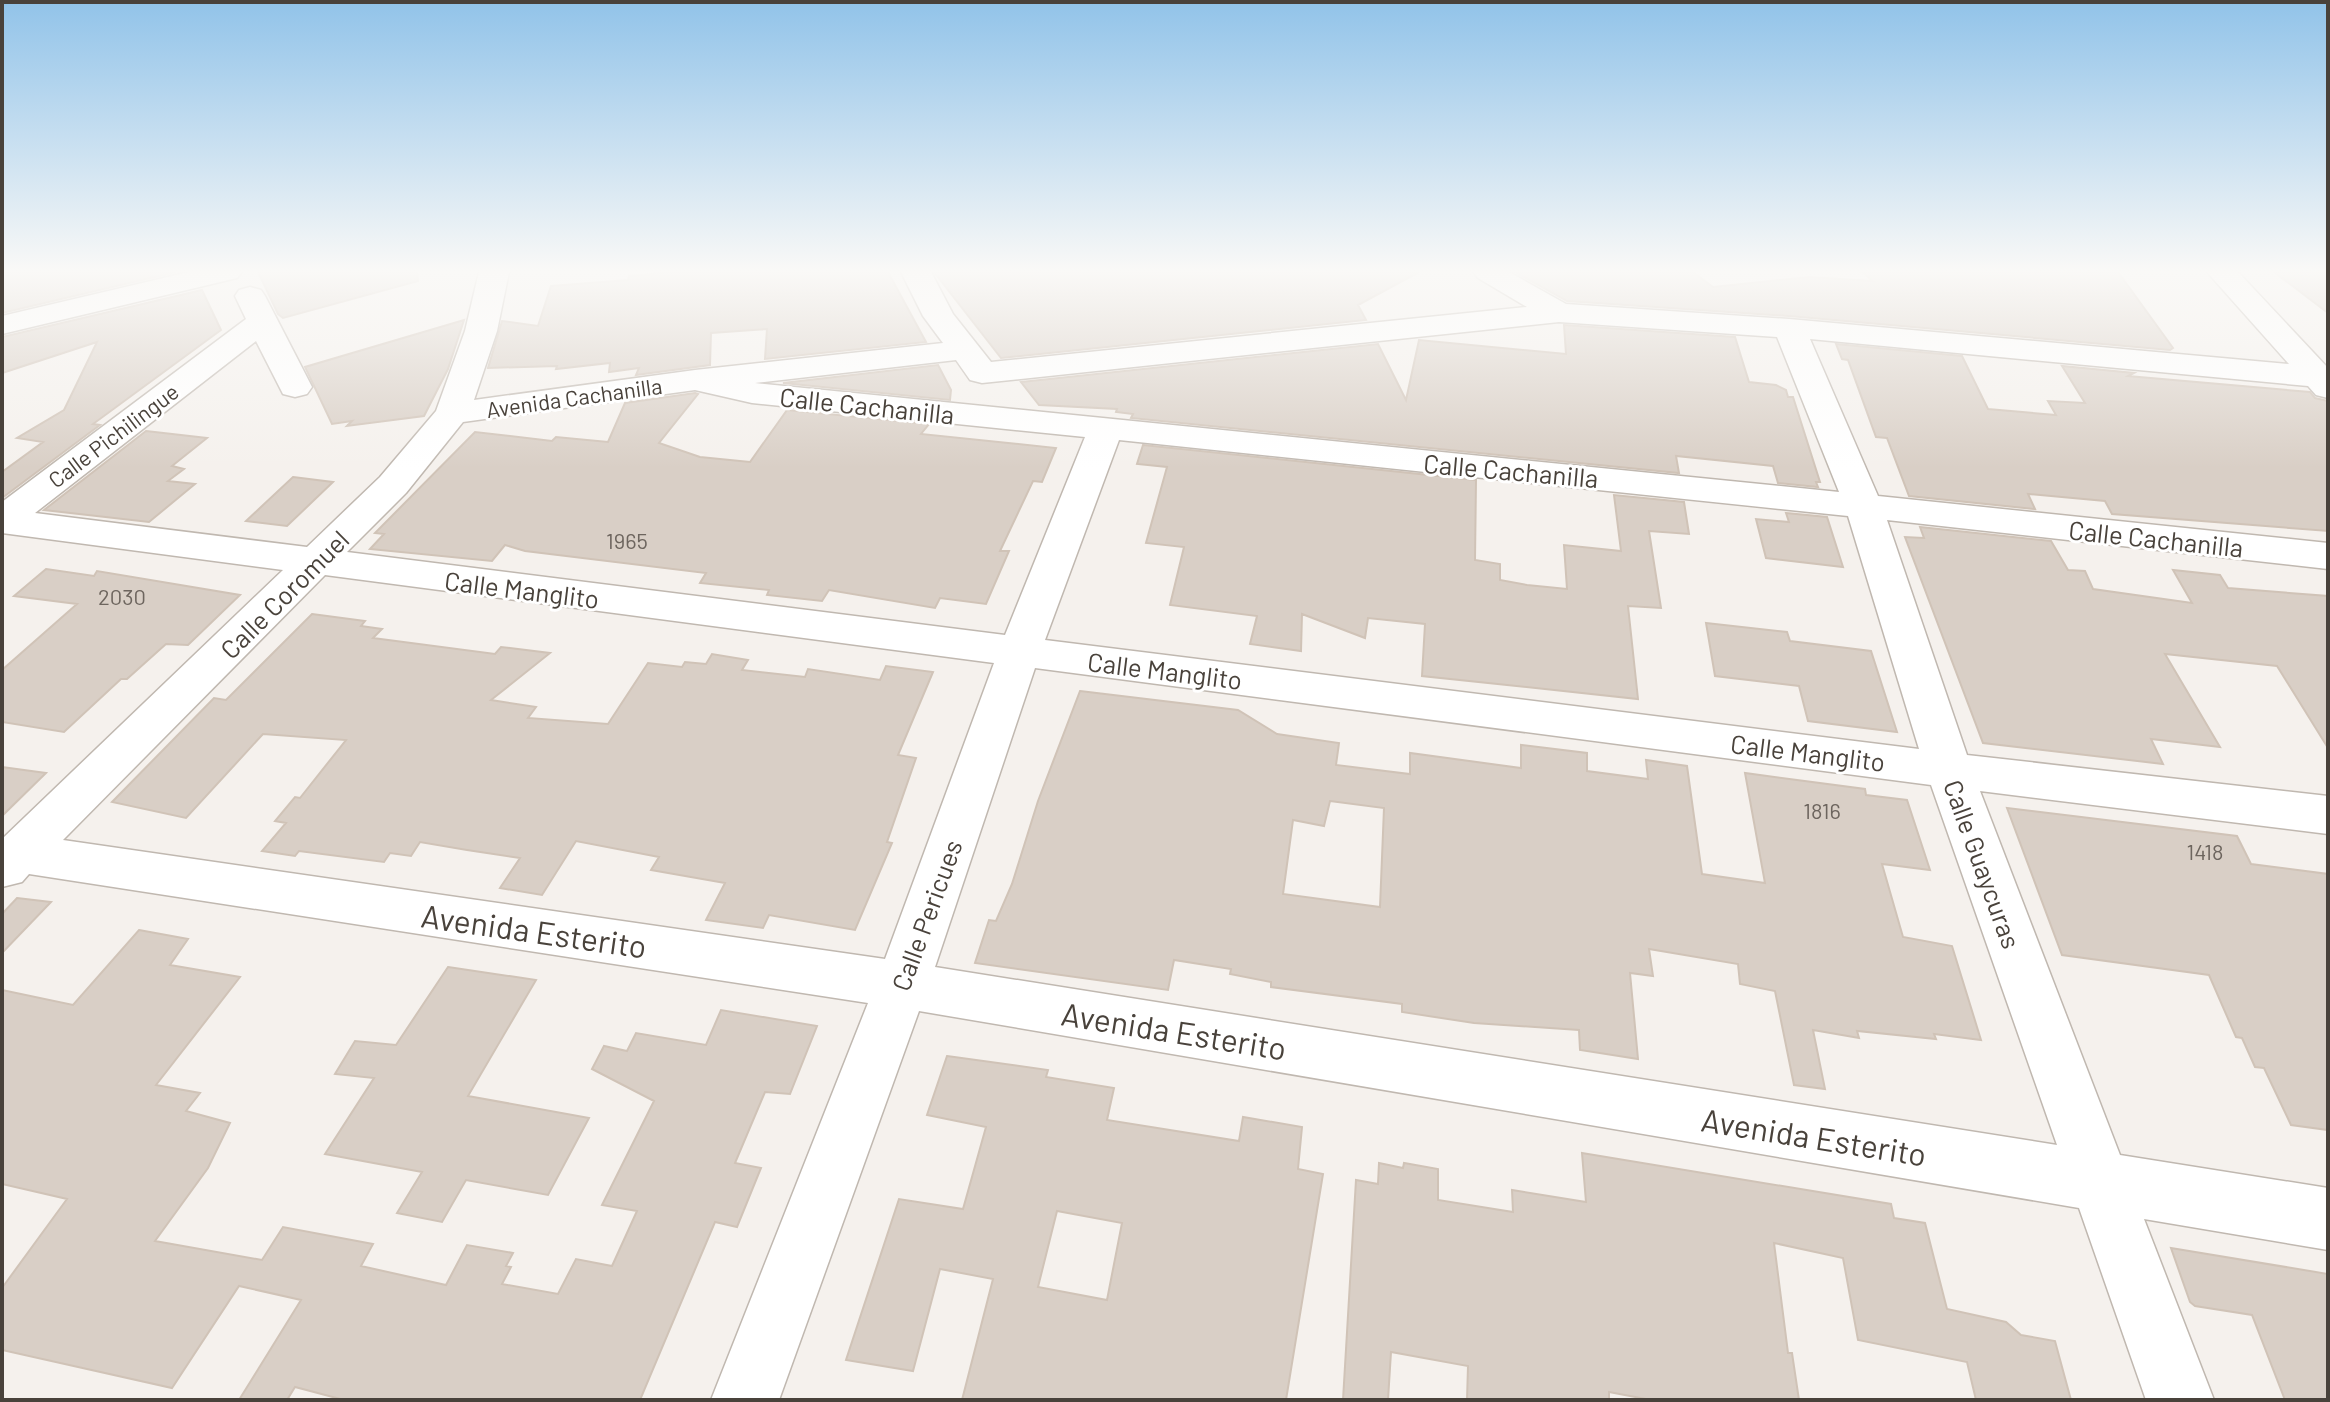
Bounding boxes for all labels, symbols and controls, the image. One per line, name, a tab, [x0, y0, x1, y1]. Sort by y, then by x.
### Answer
street label: Avenida Cachanilla	[484, 372, 664, 422]
street label: Calle Pichilingue	[43, 378, 183, 492]
street label: Calle Cachanilla	[778, 380, 956, 430]
street label: Calle Cachanilla	[1422, 447, 1600, 493]
street label: Calle Cachanilla	[2067, 513, 2245, 563]
street label: Calle Coromuel	[213, 523, 355, 665]
house number: 1965	[606, 527, 648, 553]
street label: Calle Manglito	[443, 564, 601, 614]
house number: 2030	[98, 583, 146, 609]
street label: Calle Manglito	[1086, 645, 1244, 695]
street label: Calle Manglito	[1729, 727, 1887, 777]
street label: Calle Guaycuras	[1938, 775, 2028, 953]
house number: 1816	[1803, 797, 1841, 823]
street label: Calle Pericues	[884, 835, 968, 995]
house number: 1418	[2187, 838, 2223, 864]
street label: Avenida Esterito	[419, 895, 649, 965]
street label: Avenida Esterito	[1059, 993, 1289, 1067]
street label: Avenida Esterito	[1699, 1099, 1929, 1173]

